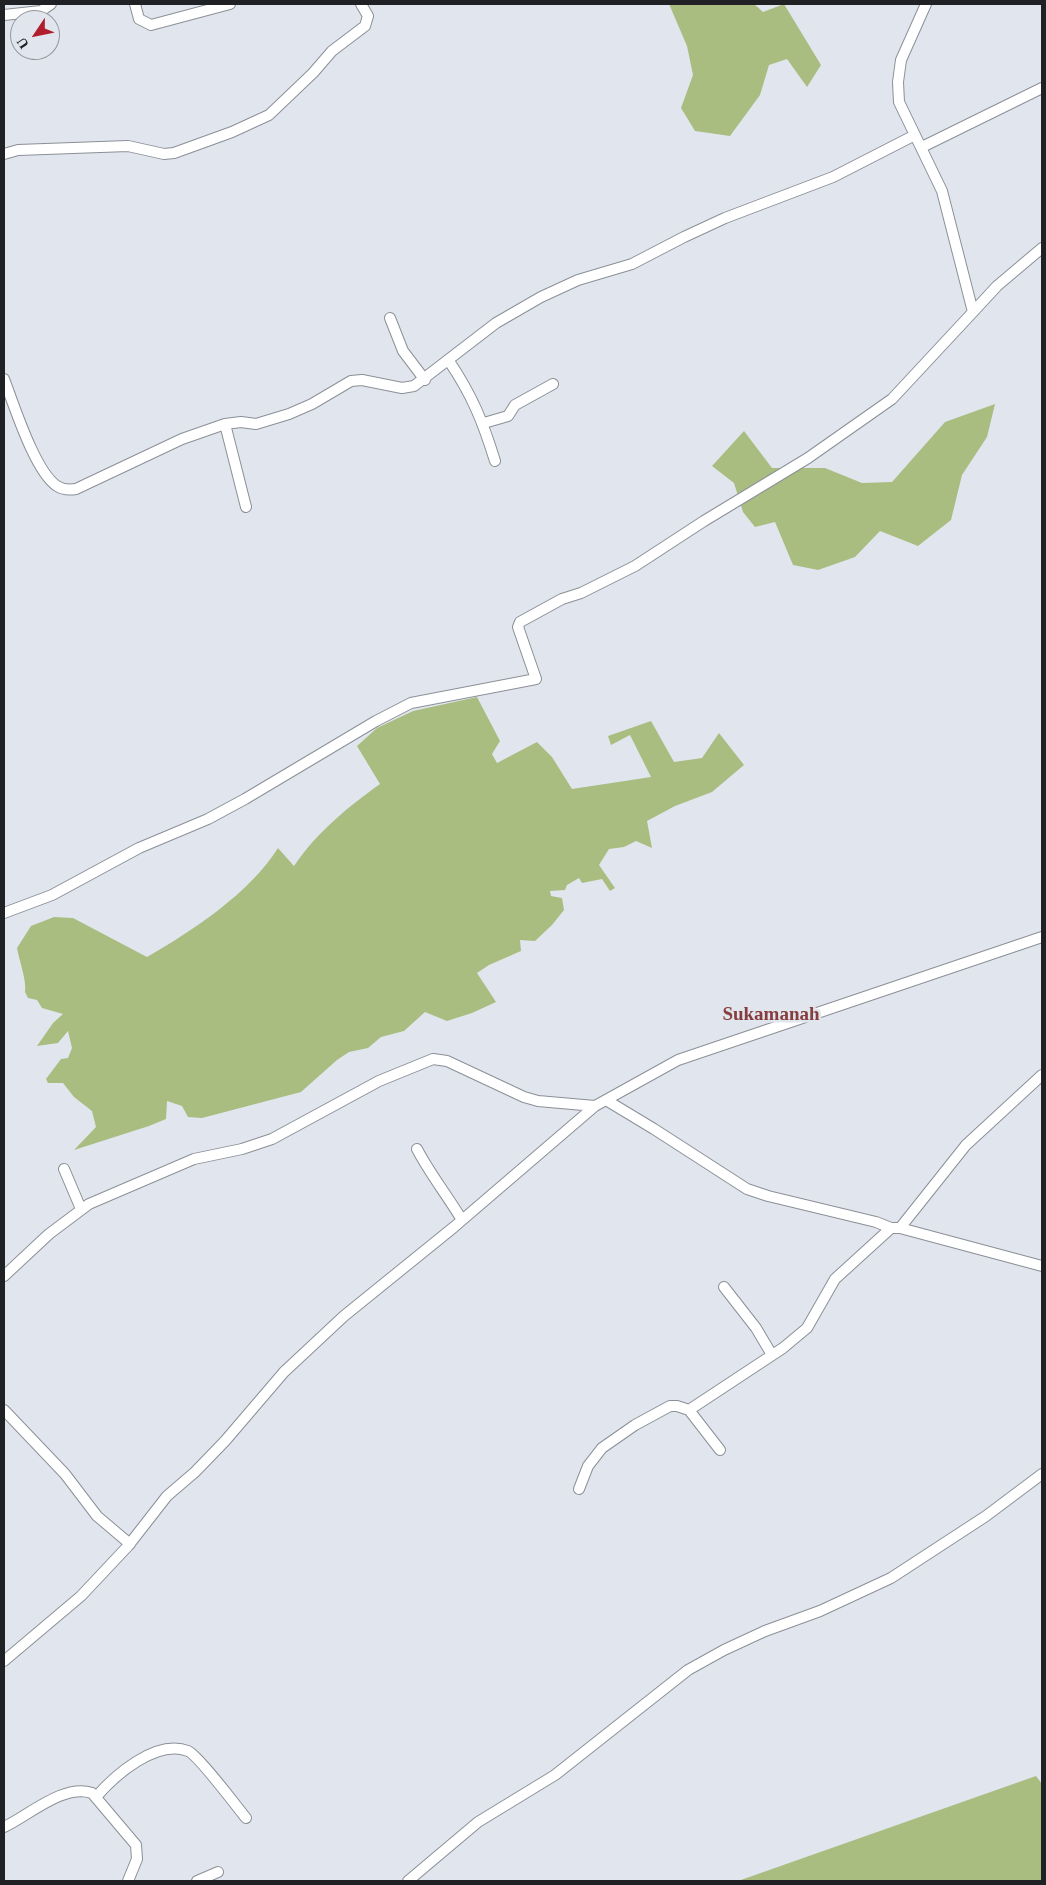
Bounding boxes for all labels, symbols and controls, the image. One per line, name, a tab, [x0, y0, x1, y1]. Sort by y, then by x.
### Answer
north arrow	[10, 10, 60, 60]
text: U	[14, 35, 32, 51]
district label: Sukamanah	[722, 1004, 820, 1026]

